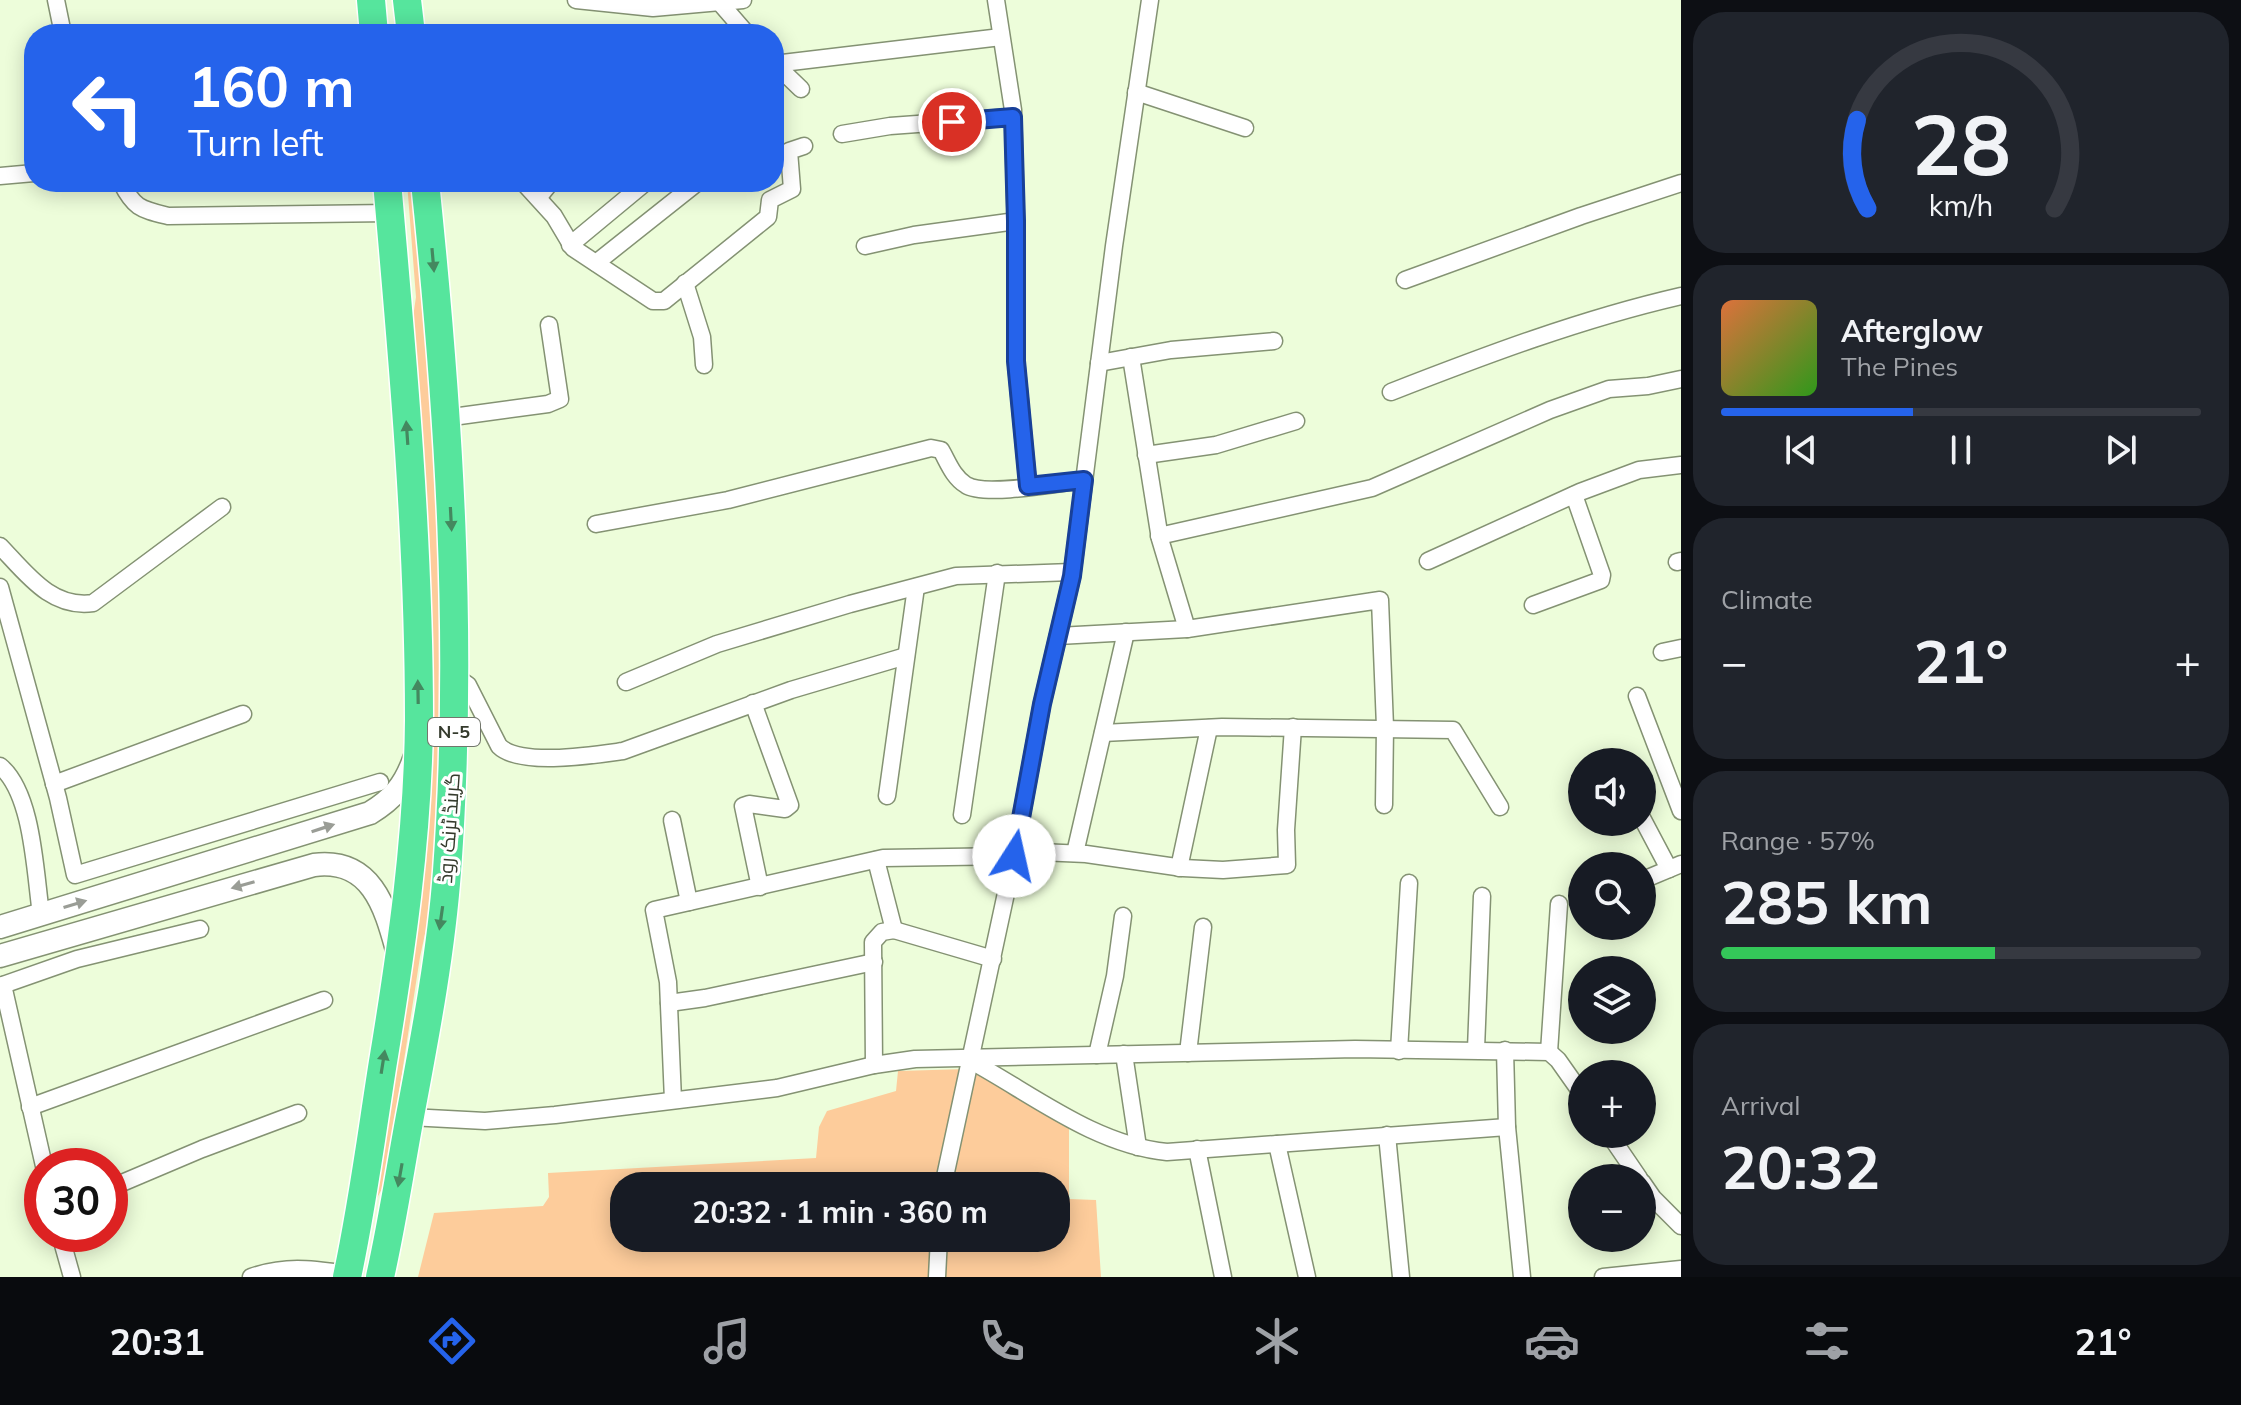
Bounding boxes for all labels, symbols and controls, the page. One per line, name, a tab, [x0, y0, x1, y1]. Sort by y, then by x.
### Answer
text: 160 m	[188, 51, 355, 121]
icon: left	[56, 56, 160, 160]
pin	[918, 88, 986, 156]
text: 28	[1911, 90, 2011, 195]
icon: arrive	[930, 100, 974, 144]
text: Turn left	[188, 120, 324, 165]
text: km/h	[1929, 187, 1993, 223]
one-way arrow	[427, 248, 440, 273]
text: Afterglow	[1841, 312, 1983, 350]
text: The Pines	[1841, 350, 1958, 383]
one-way arrow	[400, 420, 413, 445]
icon: previous	[1779, 428, 1823, 472]
icon: pause	[1939, 428, 1983, 472]
icon: next	[2099, 428, 2143, 472]
one-way arrow	[445, 507, 458, 532]
text: Climate	[1721, 583, 1813, 616]
text: 21°	[1914, 623, 2008, 698]
text: −	[1721, 634, 1747, 689]
text: +	[2175, 634, 2201, 689]
one-way arrow	[412, 679, 424, 704]
road number: N-5	[428, 718, 480, 746]
map controls	[1568, 748, 1656, 1252]
button: sound	[1568, 748, 1656, 836]
street label: گرینڈ ٹرنک روڈ	[432, 772, 465, 884]
position arrow	[972, 814, 1056, 898]
one-way arrow	[312, 821, 336, 834]
text: Range · 57%	[1721, 824, 1875, 857]
button: search	[1568, 852, 1656, 940]
text: 285 km	[1721, 864, 1933, 939]
one-way arrow	[230, 879, 254, 892]
one-way arrow	[63, 897, 87, 910]
one-way arrow	[434, 906, 447, 931]
button: layers	[1568, 956, 1656, 1044]
one-way arrow	[378, 1049, 390, 1074]
button: +	[1568, 1060, 1656, 1148]
text: Arrival	[1721, 1089, 1801, 1122]
text: 20:32	[1721, 1129, 1880, 1204]
speed limit sign: 30	[24, 1148, 128, 1252]
one-way arrow	[393, 1163, 406, 1188]
button: −	[1568, 1164, 1656, 1252]
text: 20:32 · 1 min · 360 m	[692, 1193, 988, 1231]
icon: directions	[424, 1313, 480, 1369]
icon: music	[699, 1313, 755, 1369]
icon: phone	[974, 1313, 1030, 1369]
icon: climate	[1249, 1313, 1305, 1369]
icon: car	[1524, 1313, 1580, 1369]
icon: filters	[1799, 1313, 1855, 1369]
text: 20:31	[110, 1319, 205, 1364]
text: 21°	[2075, 1319, 2131, 1364]

